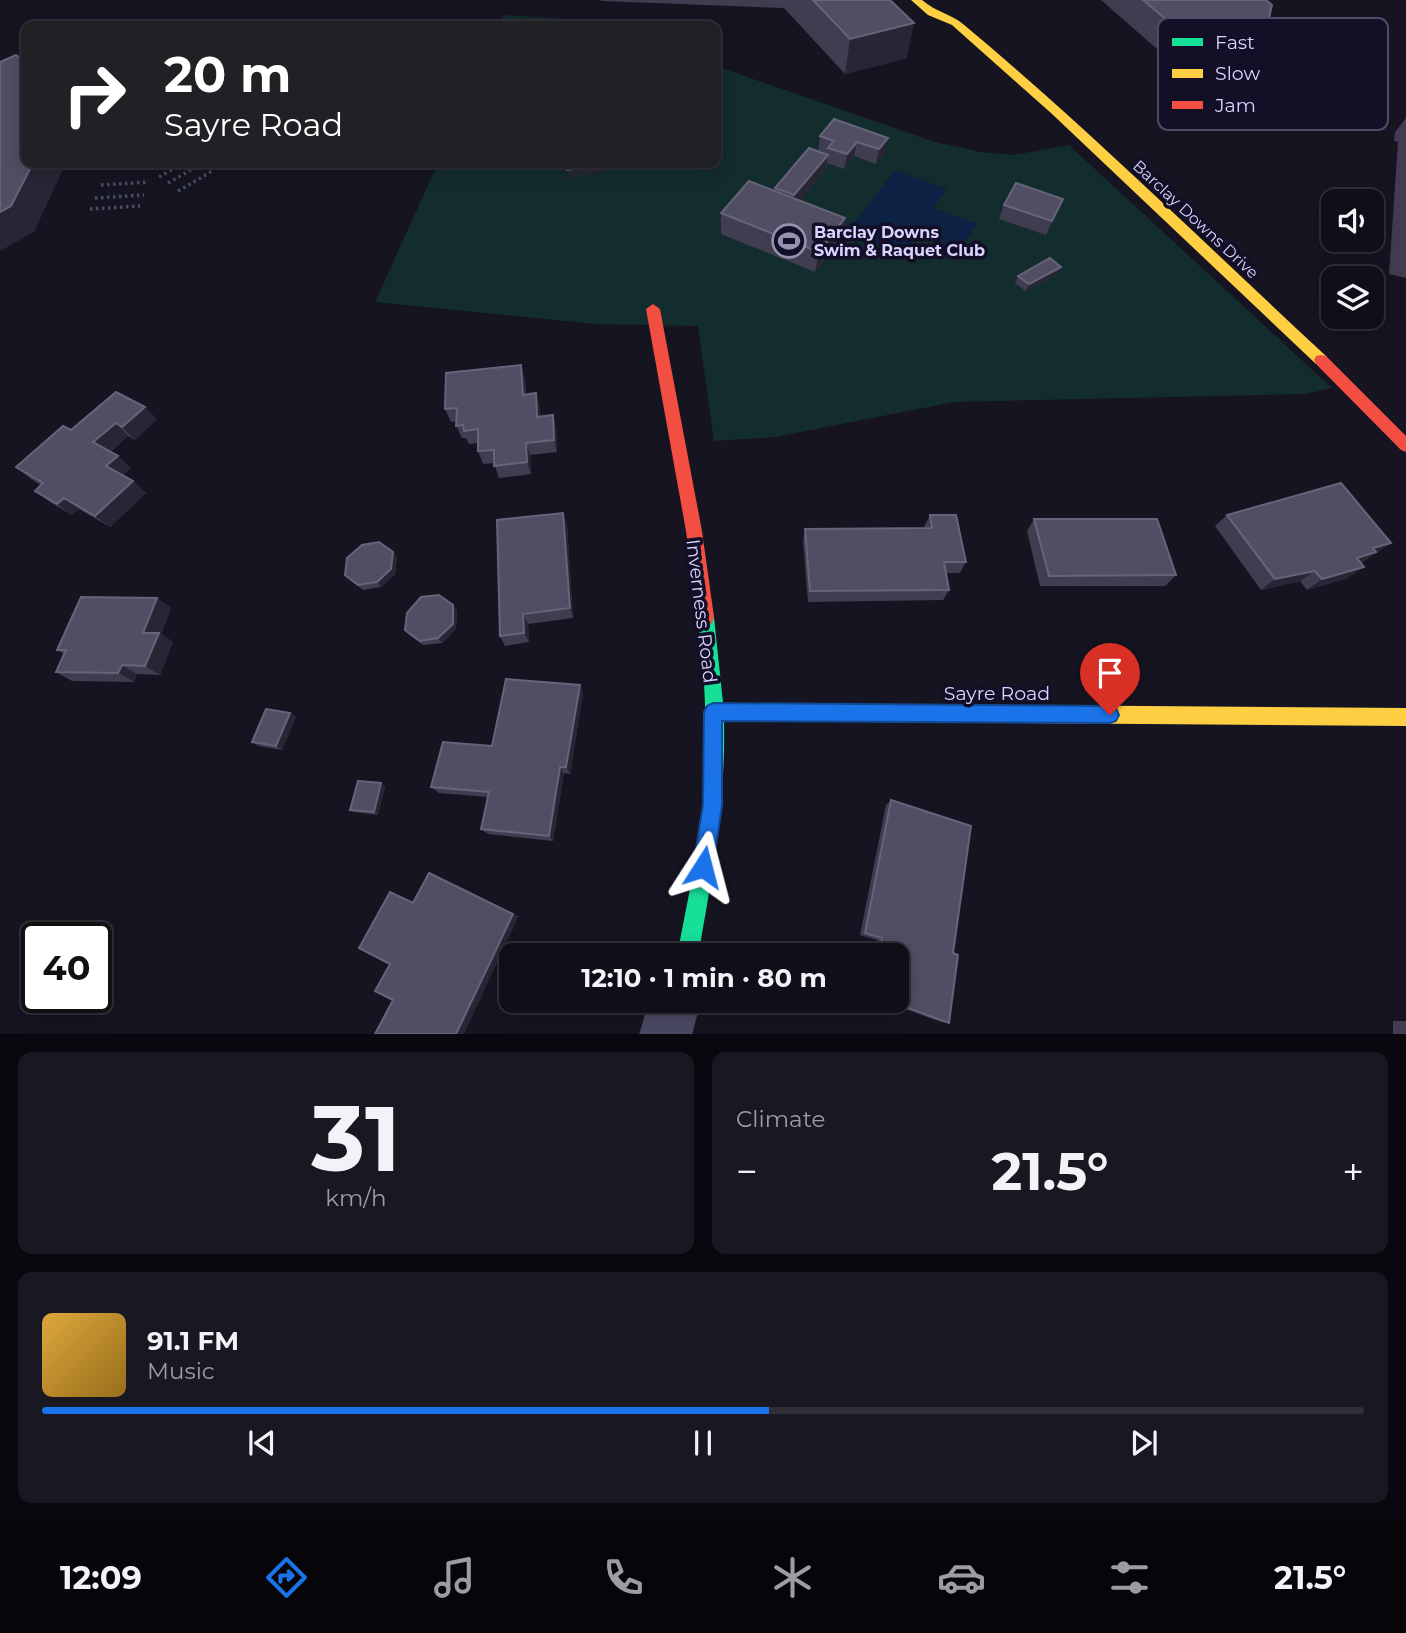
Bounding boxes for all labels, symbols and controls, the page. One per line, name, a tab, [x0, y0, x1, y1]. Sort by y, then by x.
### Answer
legend	[1158, 18, 1388, 130]
text: Fast	[1215, 31, 1255, 54]
text: 20 m	[164, 45, 291, 104]
icon: right	[49, 49, 140, 140]
text: Slow	[1215, 62, 1260, 85]
text: Jam	[1214, 94, 1256, 117]
text: Sayre Road	[164, 105, 343, 144]
street label: Barclay Downs Drive	[1129, 156, 1262, 282]
map controls	[1321, 189, 1384, 329]
button: sound	[1321, 189, 1384, 252]
sports icon: Barclay Downs Swim & Raquet Club	[770, 222, 808, 260]
place label: Barclay Downs Swim & Raquet Club	[814, 223, 985, 260]
button: layers	[1321, 266, 1384, 329]
street label: Inverness Road	[681, 538, 722, 684]
pin	[1080, 643, 1140, 715]
icon: arrive	[1091, 654, 1129, 692]
street label: Sayre Road	[944, 682, 1050, 705]
position arrow	[666, 830, 740, 904]
speed limit sign: 40	[21, 922, 112, 1013]
text: 12:10 · 1 min · 80 m	[581, 962, 827, 994]
text: 31	[311, 1083, 401, 1194]
text: Climate	[736, 1105, 825, 1133]
text: 21.5°	[991, 1140, 1109, 1203]
text: −	[736, 1148, 758, 1195]
text: +	[1342, 1148, 1364, 1195]
text: km/h	[325, 1184, 387, 1212]
text: 91.1 FM	[147, 1325, 239, 1357]
text: Music	[147, 1357, 215, 1385]
icon: previous	[243, 1424, 281, 1462]
icon: pause	[684, 1424, 722, 1462]
icon: next	[1125, 1424, 1163, 1462]
icon: directions	[262, 1553, 311, 1602]
icon: music	[430, 1553, 479, 1602]
icon: phone	[599, 1553, 648, 1602]
icon: climate	[768, 1553, 817, 1602]
icon: car	[937, 1553, 986, 1602]
icon: filters	[1105, 1553, 1154, 1602]
text: 12:09	[60, 1558, 142, 1597]
text: 21.5°	[1274, 1558, 1346, 1597]

